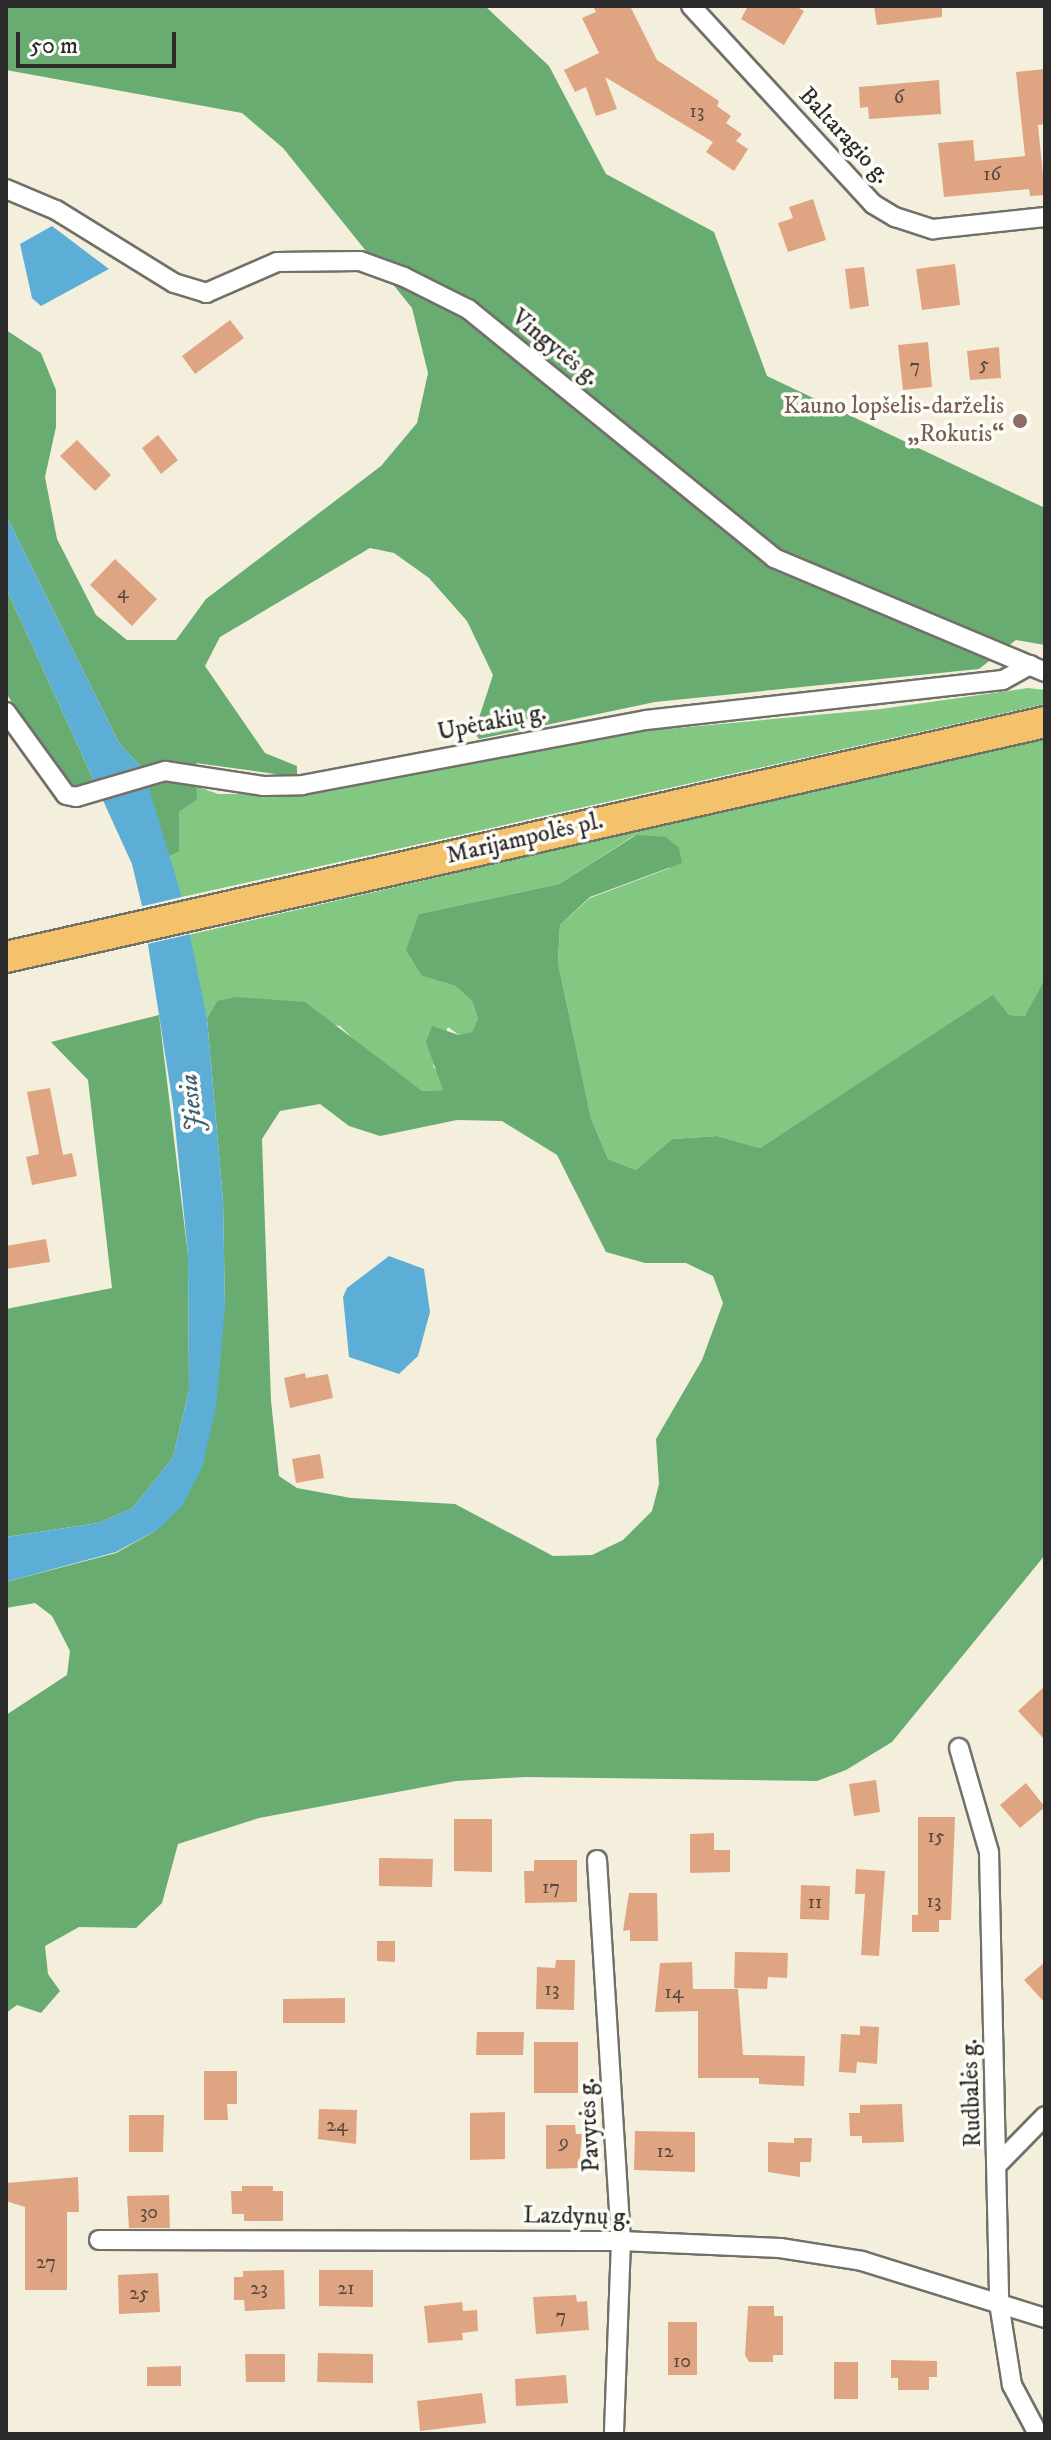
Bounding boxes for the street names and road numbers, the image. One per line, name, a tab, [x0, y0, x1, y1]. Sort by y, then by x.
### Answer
street label: Baltaragio g.	[792, 82, 896, 190]
street label: Vingytės g.	[505, 304, 605, 392]
street label: Upėtakių g.	[435, 698, 549, 748]
street label: Marijampolės pl.	[444, 807, 606, 871]
street label: Rudbalės g.	[956, 2038, 988, 2148]
street label: Pavytės g.	[573, 2077, 607, 2173]
street label: Lazdynų g.	[523, 2202, 631, 2232]

